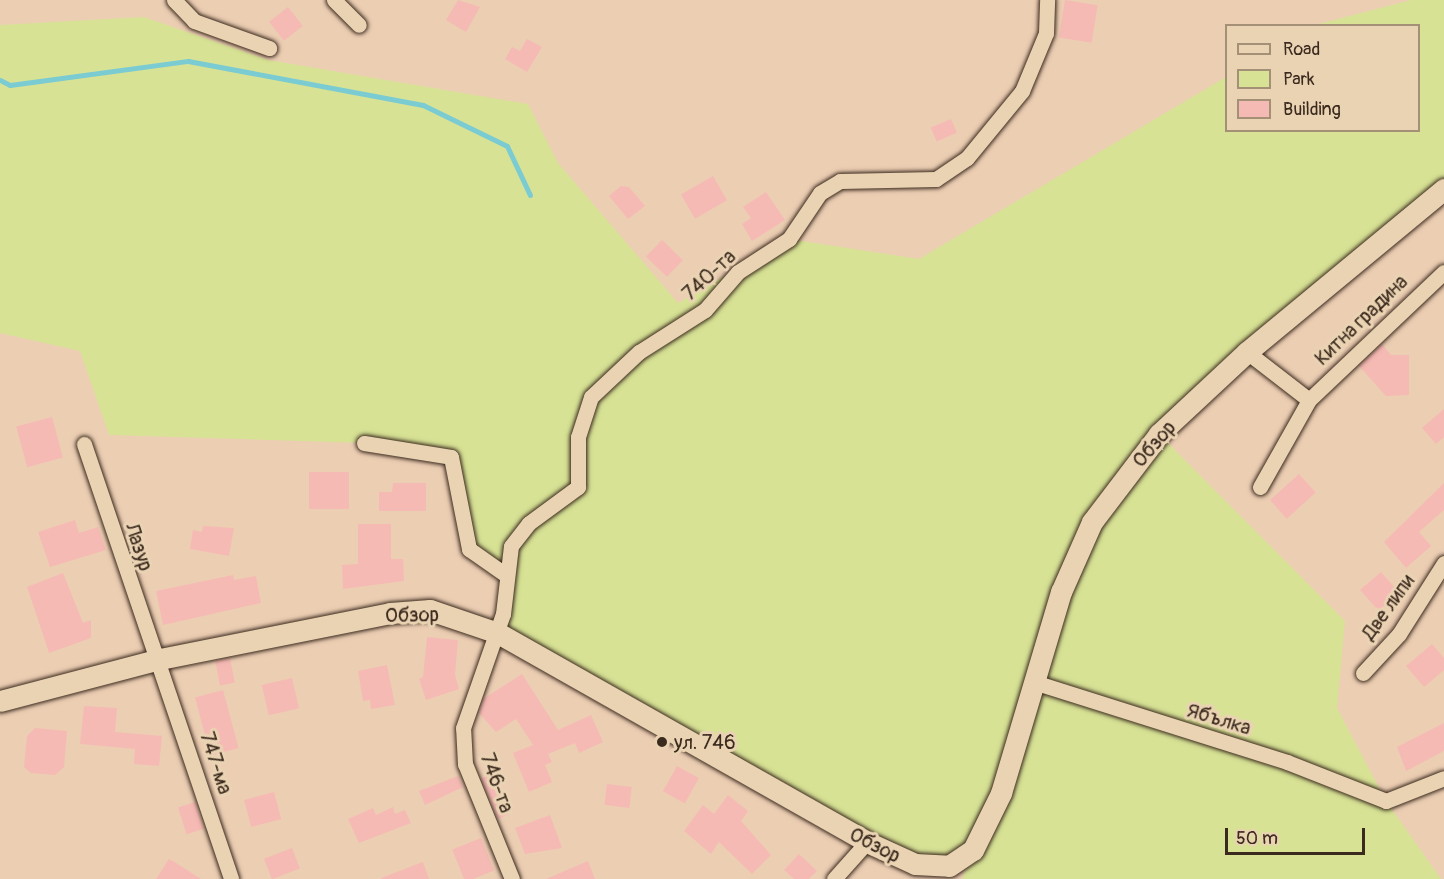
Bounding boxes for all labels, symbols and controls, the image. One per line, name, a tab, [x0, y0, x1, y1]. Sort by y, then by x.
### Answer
legend	[1225, 24, 1420, 132]
text: Road	[1283, 38, 1320, 61]
text: Park	[1283, 68, 1315, 91]
text: Building	[1283, 98, 1341, 121]
street label: 740-та	[678, 245, 740, 305]
street label: Китна градина	[1310, 270, 1412, 370]
street label: Обзор	[1127, 416, 1181, 472]
street label: Лазур	[120, 520, 158, 574]
street label: Две липи	[1356, 570, 1420, 644]
street label: Обзор	[385, 603, 439, 627]
street label: Ябълка	[1184, 698, 1254, 740]
street label: 747-ма	[195, 729, 237, 797]
place label: ул. 746	[674, 730, 736, 754]
marker: ул. 746	[655, 735, 669, 749]
street label: 746-та	[475, 750, 519, 816]
scale bar	[1228, 816, 1368, 854]
street label: Обзор	[845, 822, 905, 868]
text: 50 m	[1236, 827, 1278, 850]

